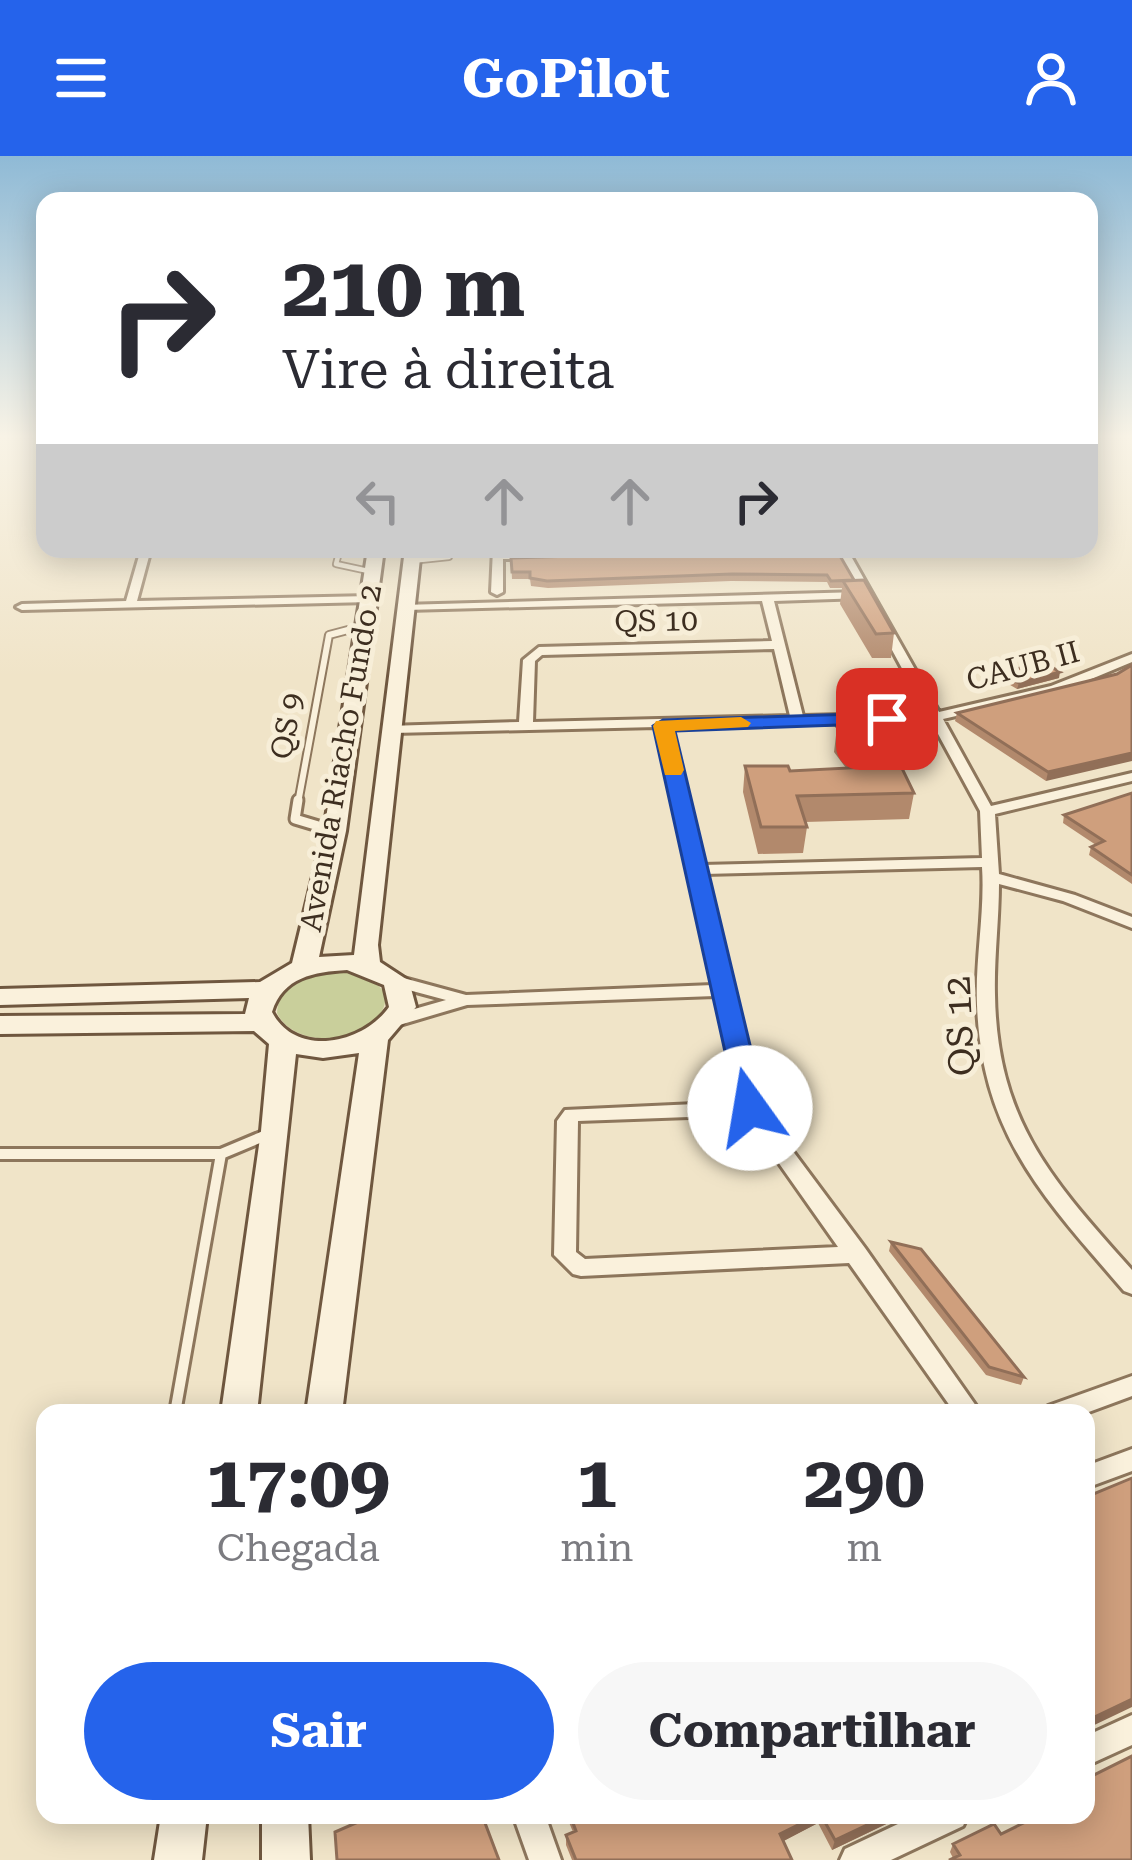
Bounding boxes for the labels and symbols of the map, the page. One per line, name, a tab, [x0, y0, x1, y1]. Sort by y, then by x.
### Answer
street label: Avenida Riacho Fundo 2	[293, 582, 388, 934]
street label: QS 10	[614, 602, 698, 639]
street label: CAUB II	[962, 634, 1083, 697]
pin	[836, 668, 938, 770]
street label: QS 9	[263, 690, 310, 762]
street label: QS 12	[936, 975, 984, 1077]
position arrow	[687, 1045, 813, 1171]

